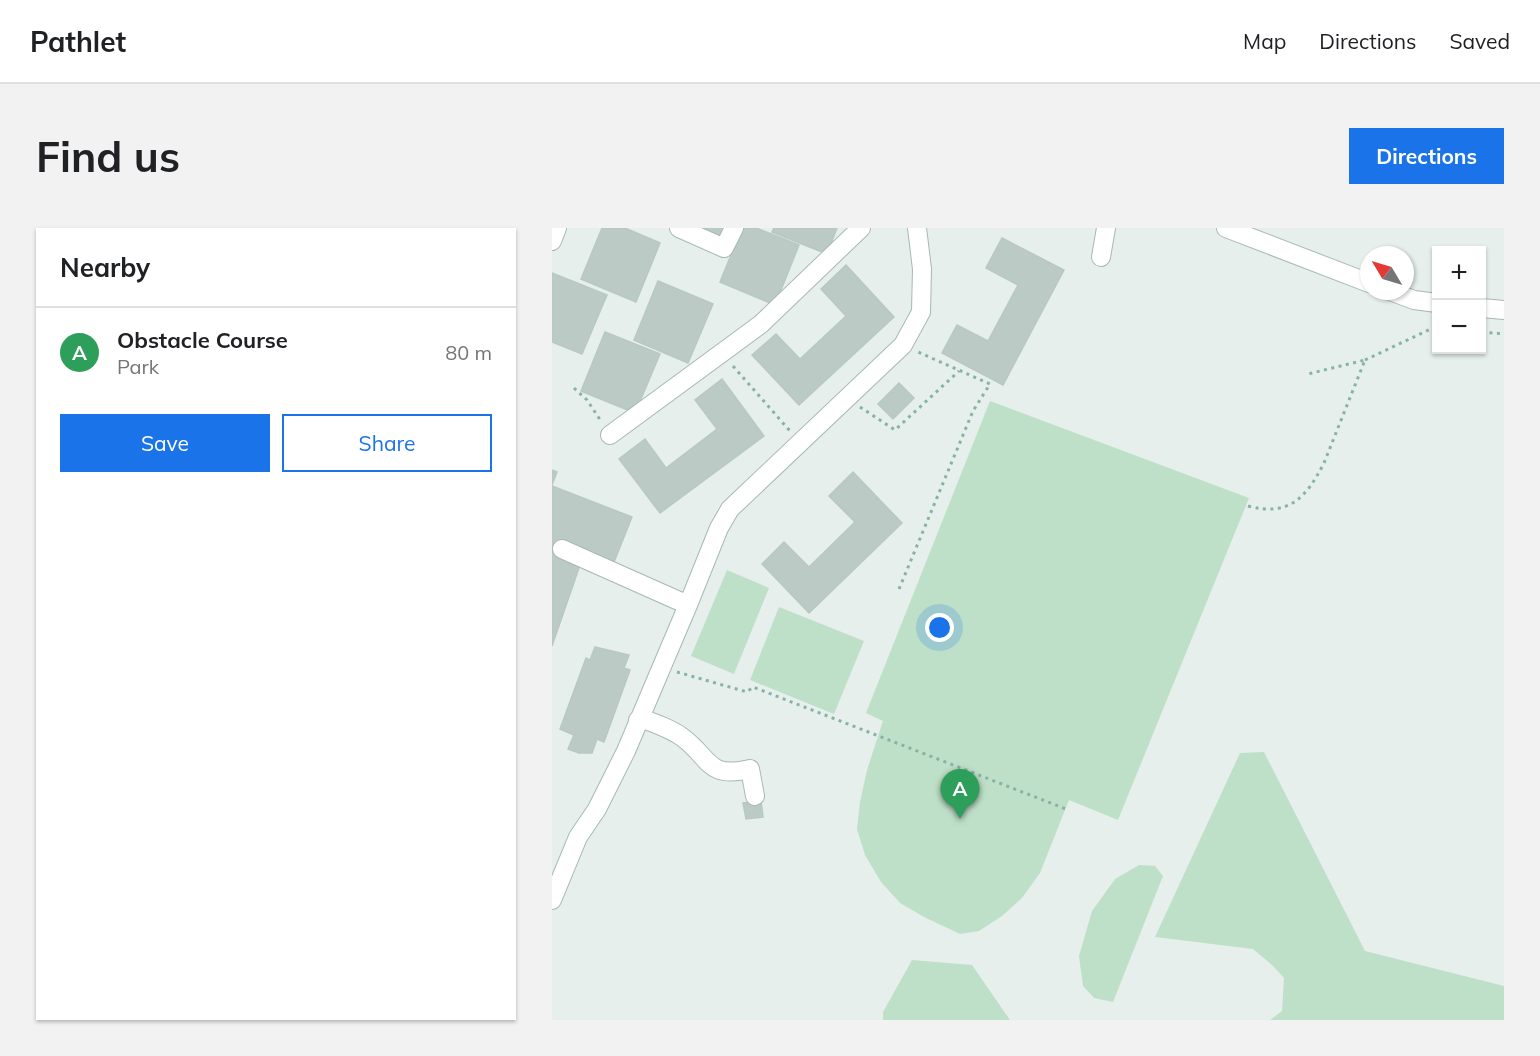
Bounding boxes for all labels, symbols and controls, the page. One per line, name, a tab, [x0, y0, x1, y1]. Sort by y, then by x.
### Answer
text: Pathlet	[30, 24, 126, 59]
text: Map	[1243, 28, 1286, 54]
text: Directions	[1319, 28, 1416, 54]
text: Saved	[1449, 28, 1510, 54]
button: Directions	[1349, 128, 1504, 184]
text: Find us	[36, 130, 180, 183]
north arrow	[1360, 246, 1414, 300]
map controls	[1432, 246, 1486, 354]
button: +	[1432, 246, 1486, 300]
text: Nearby	[60, 251, 150, 284]
button: −	[1432, 300, 1486, 354]
text: Obstacle Course	[117, 326, 288, 354]
text: A	[72, 340, 87, 365]
text: 80 m	[445, 340, 492, 365]
text: Park	[117, 354, 159, 379]
button: Save	[60, 414, 270, 472]
button: Share	[282, 414, 492, 472]
your location	[925, 613, 954, 642]
pin: A	[940, 770, 980, 819]

